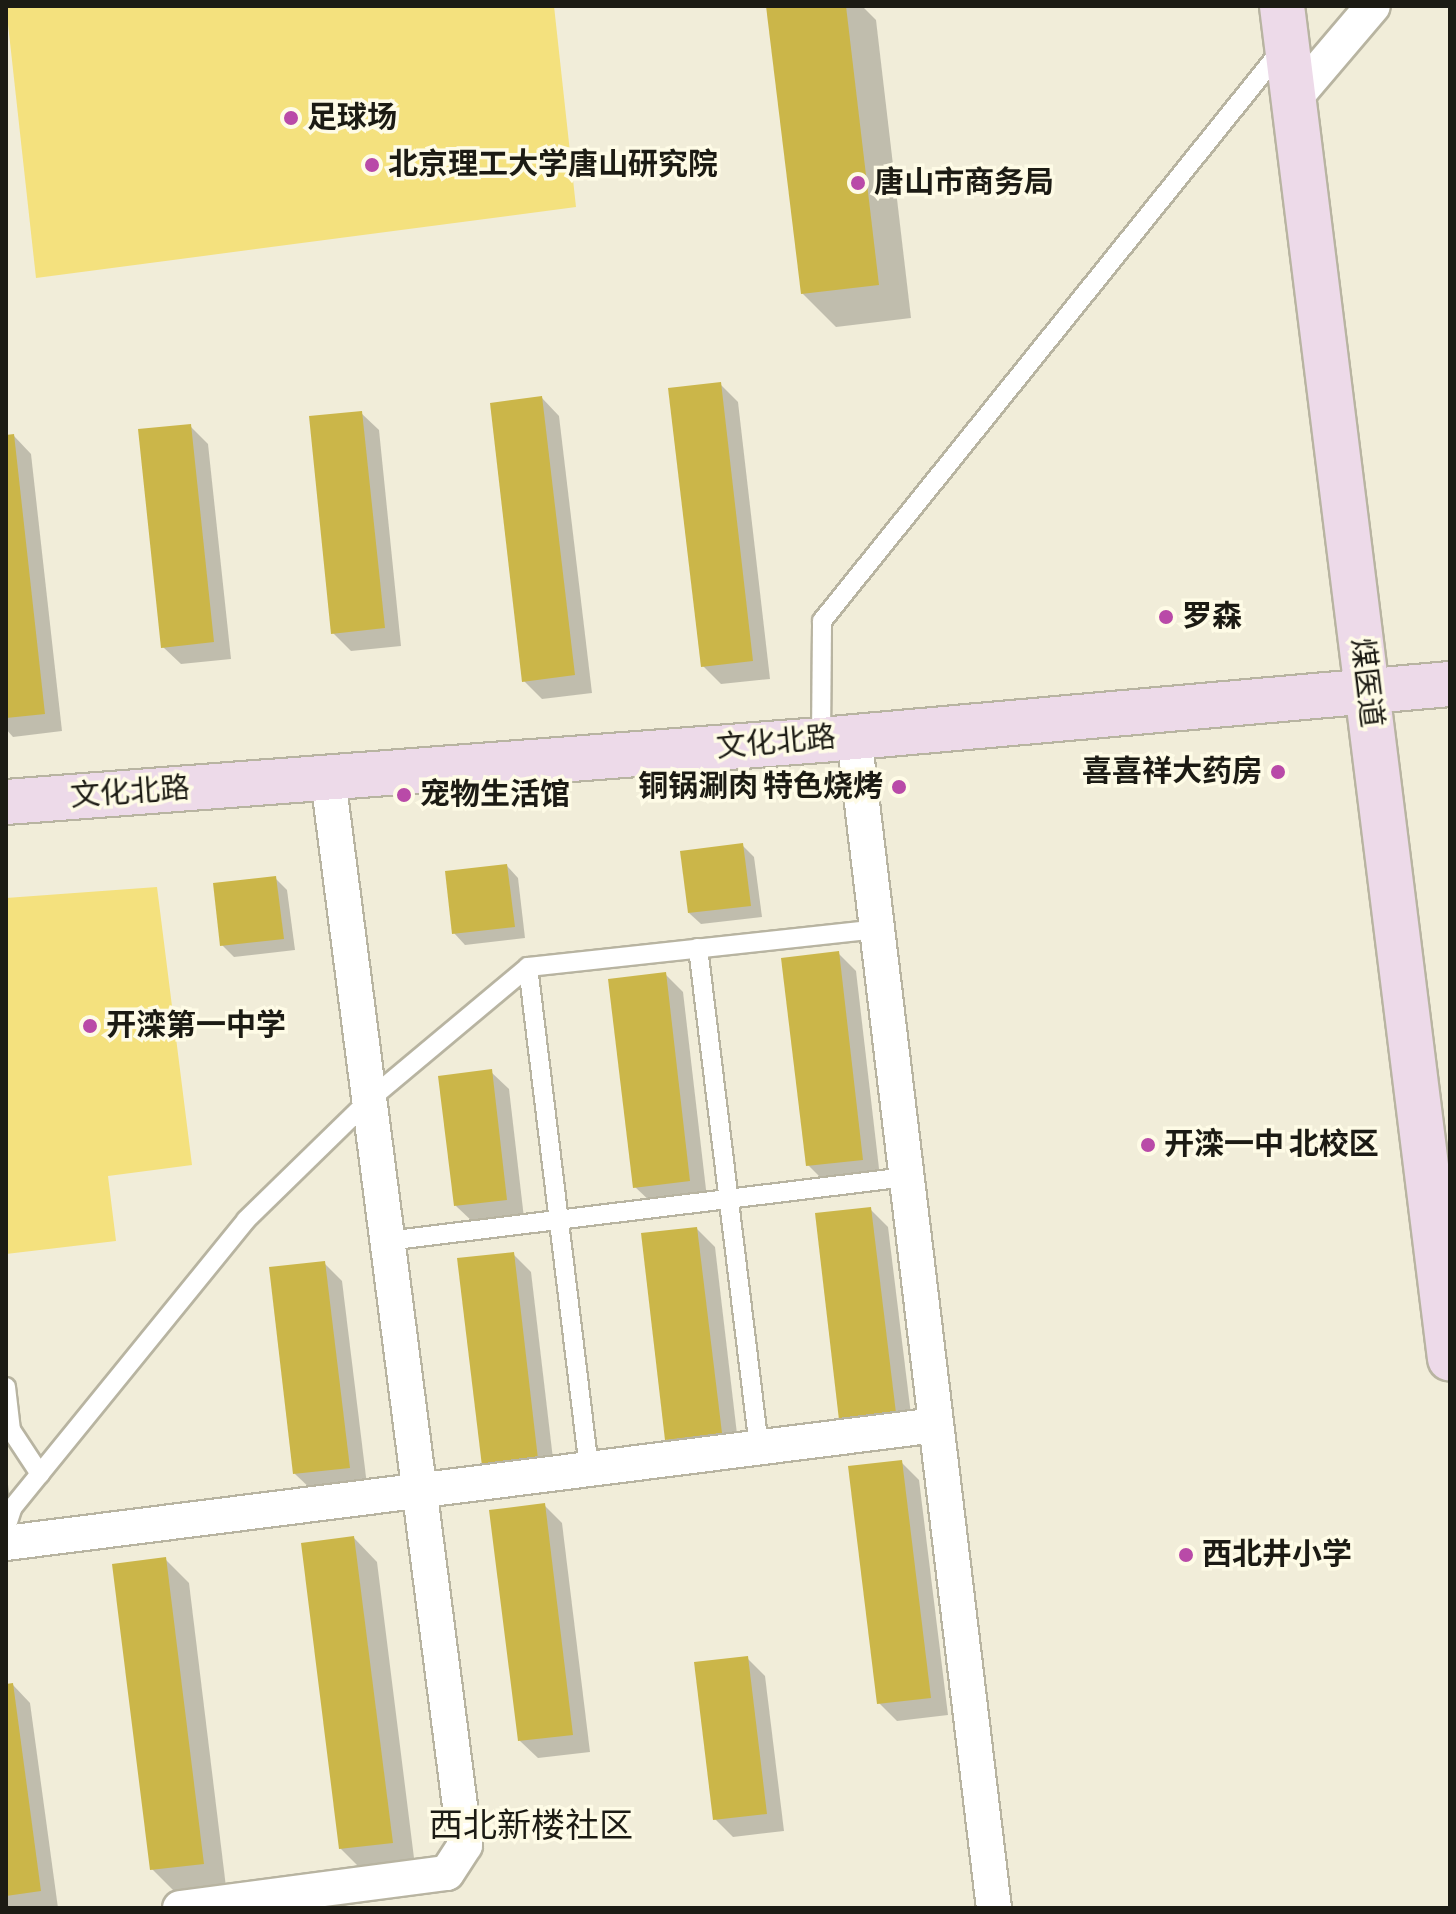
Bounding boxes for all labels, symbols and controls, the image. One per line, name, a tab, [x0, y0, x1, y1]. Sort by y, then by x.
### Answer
place label: 足球场	[307, 100, 397, 136]
marker: 足球场	[282, 109, 300, 127]
place label: 北京理工大学唐山研究院	[388, 147, 718, 183]
marker: 北京理工大学唐山研究院	[363, 156, 381, 174]
place label: 唐山市商务局	[874, 165, 1054, 201]
marker: 唐山市商务局	[849, 174, 867, 192]
place label: 罗森	[1182, 599, 1242, 635]
marker: 罗森	[1157, 608, 1175, 626]
street label: 煤医道	[1343, 636, 1389, 730]
street label: 文化北路	[715, 720, 837, 766]
place label: 喜喜祥大药房	[1082, 754, 1262, 790]
marker: 喜喜祥大药房	[1269, 763, 1287, 781]
place label: 铜锅涮肉 特色烧烤	[638, 769, 883, 805]
street label: 文化北路	[69, 771, 191, 815]
place label: 宠物生活馆	[420, 777, 570, 813]
marker: 铜锅涮肉 特色烧烤	[890, 778, 908, 796]
marker: 宠物生活馆	[395, 786, 413, 804]
place label: 开滦第一中学	[106, 1008, 286, 1044]
marker: 开滦第一中学	[81, 1017, 99, 1035]
place label: 开滦一中 北校区	[1164, 1127, 1379, 1163]
marker: 开滦一中 北校区	[1139, 1136, 1157, 1154]
place label: 西北井小学	[1202, 1537, 1352, 1573]
marker: 西北井小学	[1177, 1546, 1195, 1564]
district label: 西北新楼社区	[429, 1807, 633, 1847]

